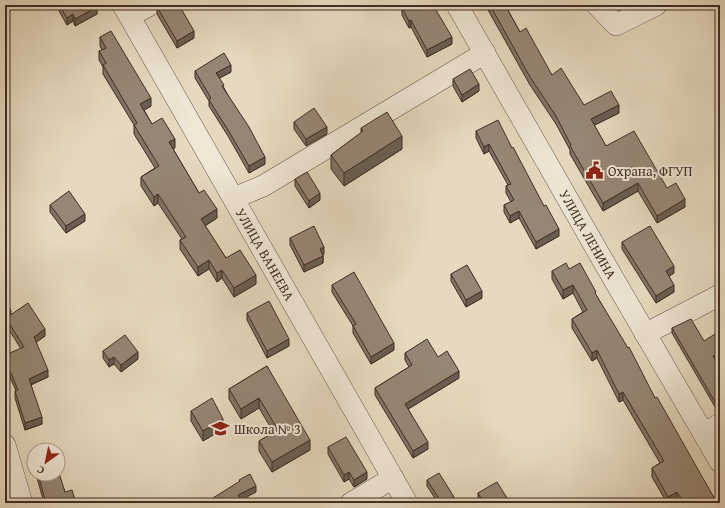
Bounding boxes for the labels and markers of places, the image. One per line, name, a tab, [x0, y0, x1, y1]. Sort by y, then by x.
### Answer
public building icon: Охрана, ФГУП	[585, 161, 605, 181]
place label: Охрана, ФГУП	[608, 161, 693, 181]
school or university icon: Школа № 3	[211, 419, 231, 439]
place label: Школа № 3	[234, 419, 301, 439]

